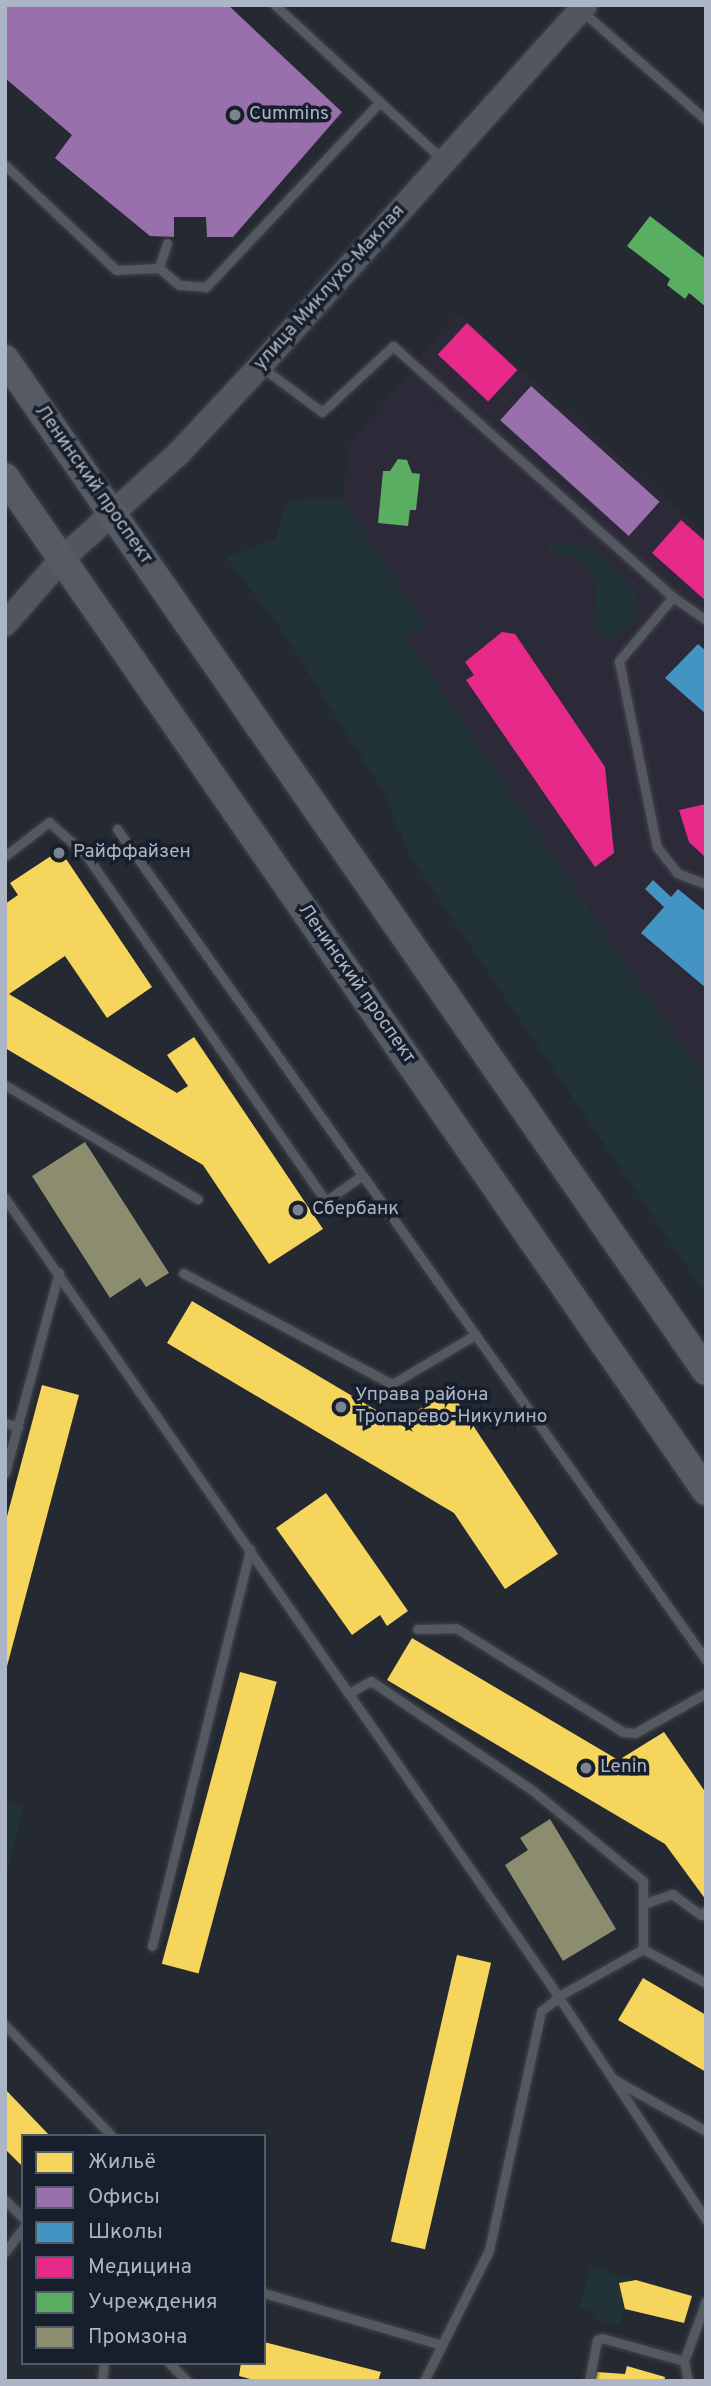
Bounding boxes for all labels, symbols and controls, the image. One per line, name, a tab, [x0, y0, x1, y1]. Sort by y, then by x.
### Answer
place label: Cummins	[249, 104, 329, 126]
marker: Cummins	[227, 107, 243, 123]
street label: улица Миклухо-Маклая	[250, 201, 410, 375]
street label: Ленинский проспект	[29, 401, 157, 569]
place label: Райффайзен	[73, 842, 191, 864]
marker: Райффайзен	[51, 845, 67, 861]
street label: Ленинский проспект	[292, 900, 420, 1068]
place label: Сбербанк	[312, 1199, 399, 1221]
marker: Сбербанк	[290, 1202, 306, 1218]
place label: Управа района Тропарево-Никулино	[355, 1385, 547, 1429]
marker: Управа района Тропарево-Никулино	[333, 1399, 349, 1415]
place label: Lenin	[600, 1757, 647, 1779]
marker: Lenin	[578, 1760, 594, 1776]
legend	[21, 2134, 266, 2365]
text: Жильё	[88, 2149, 156, 2176]
text: Офисы	[88, 2184, 160, 2211]
text: Школы	[88, 2219, 163, 2246]
text: Медицина	[88, 2254, 192, 2281]
text: Учреждения	[88, 2289, 217, 2316]
text: Промзона	[88, 2324, 187, 2351]

